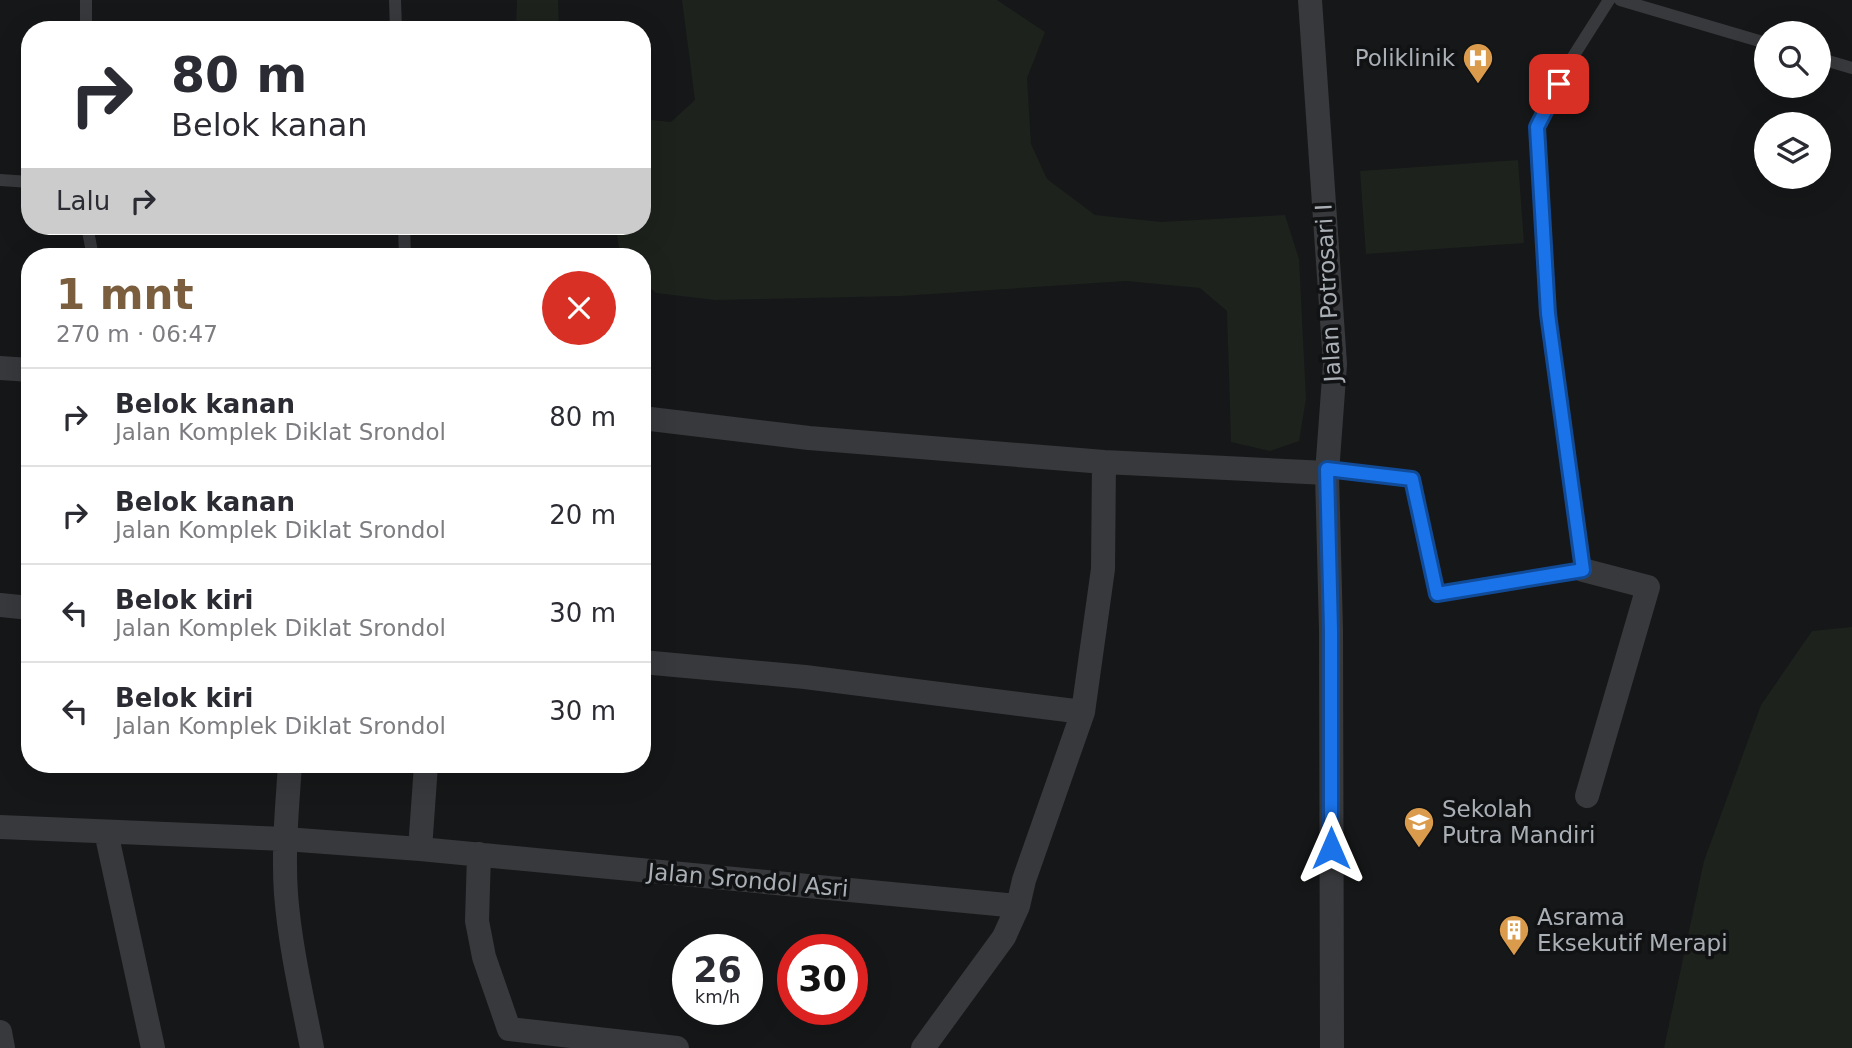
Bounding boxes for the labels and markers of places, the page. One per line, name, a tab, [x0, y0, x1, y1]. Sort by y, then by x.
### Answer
hospital icon: Poliklinik	[1461, 41, 1495, 85]
place label: Poliklinik	[1355, 45, 1456, 71]
pin	[1529, 54, 1589, 114]
place label: Sekolah Putra Mandiri	[1442, 796, 1595, 848]
school or university icon: Sekolah Putra Mandiri	[1402, 805, 1436, 849]
place label: Asrama Eksekutif Merapi	[1537, 904, 1728, 956]
building icon: Asrama Eksekutif Merapi	[1497, 913, 1531, 957]

